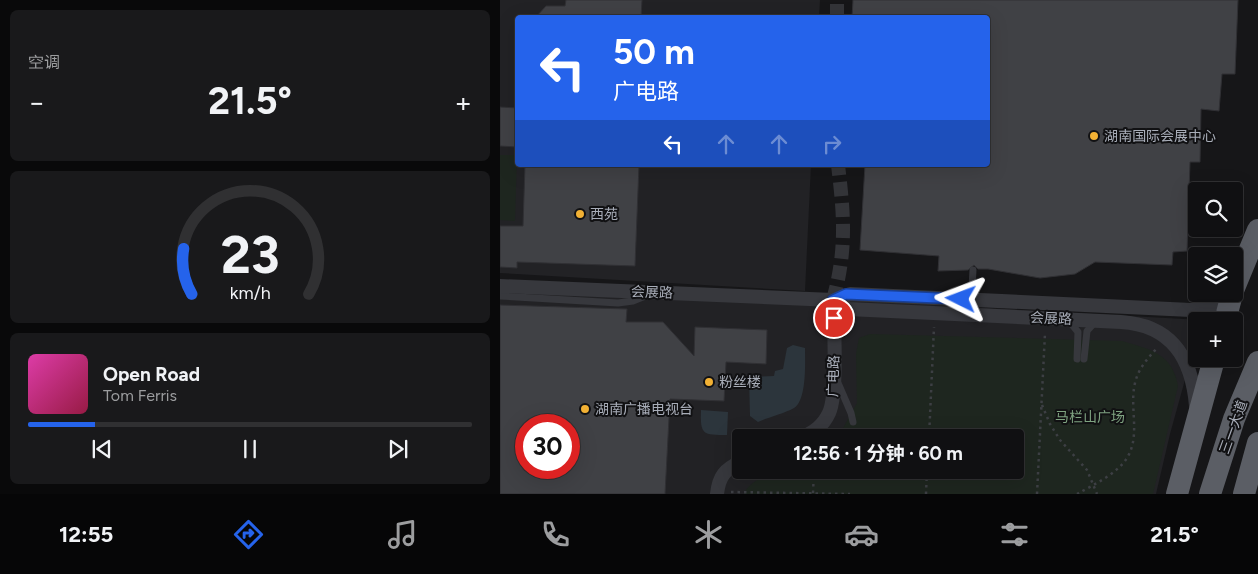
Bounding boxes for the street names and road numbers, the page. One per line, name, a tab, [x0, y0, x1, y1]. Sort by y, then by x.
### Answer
street label: 会展路	[631, 283, 673, 302]
street label: 会展路	[1030, 309, 1072, 328]
street label: 广电路	[824, 355, 843, 397]
street label: 三一大道	[1216, 398, 1251, 456]

